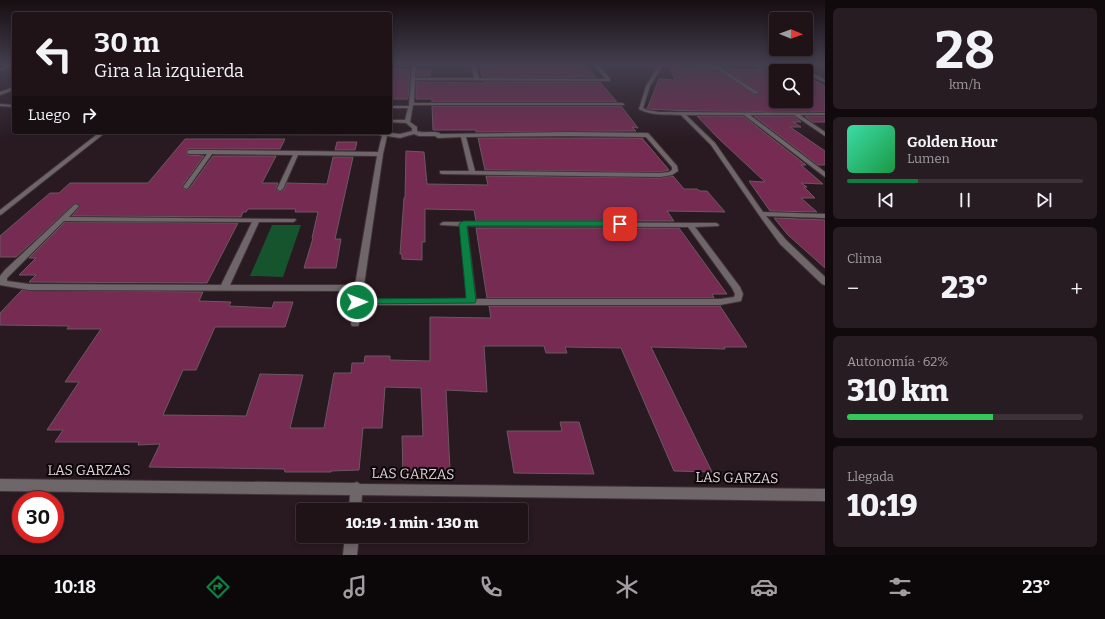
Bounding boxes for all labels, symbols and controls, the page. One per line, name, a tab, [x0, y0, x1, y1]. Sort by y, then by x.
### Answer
north arrow	[769, 12, 813, 56]
map controls	[769, 12, 813, 108]
text: 28	[935, 19, 995, 82]
text: 30 m	[94, 26, 160, 59]
icon: left	[28, 28, 80, 80]
text: Gira a la izquierda	[94, 60, 244, 82]
button: search	[769, 64, 813, 108]
text: km/h	[949, 77, 981, 92]
icon: right	[78, 104, 100, 126]
text: Luego	[28, 106, 70, 124]
text: Golden Hour	[907, 133, 998, 151]
text: Lumen	[907, 151, 950, 166]
icon: previous	[875, 189, 897, 211]
icon: pause	[954, 189, 976, 211]
icon: next	[1033, 189, 1055, 211]
pin	[603, 207, 637, 241]
icon: arrive	[609, 213, 631, 235]
text: Clima	[847, 251, 882, 266]
text: 23°	[941, 270, 989, 306]
text: −	[847, 275, 859, 302]
text: +	[1070, 275, 1083, 302]
position arrow	[336, 281, 378, 323]
text: Autonomía · 62%	[847, 354, 948, 369]
text: 310 km	[847, 373, 948, 409]
street label: LAS GARZAS	[47, 462, 131, 479]
street label: LAS GARZAS	[371, 465, 455, 483]
street label: LAS GARZAS	[695, 469, 779, 487]
text: Llegada	[847, 469, 894, 484]
text: 10:19	[847, 488, 918, 524]
speed limit sign: 30	[12, 491, 64, 543]
text: 10:19 · 1 min · 130 m	[346, 514, 478, 532]
icon: directions	[204, 573, 232, 601]
icon: music	[341, 573, 369, 601]
icon: phone	[477, 573, 505, 601]
icon: climate	[613, 573, 641, 601]
icon: car	[750, 573, 778, 601]
icon: filters	[886, 573, 914, 601]
text: 10:18	[54, 576, 96, 598]
text: 23°	[1022, 576, 1051, 598]

